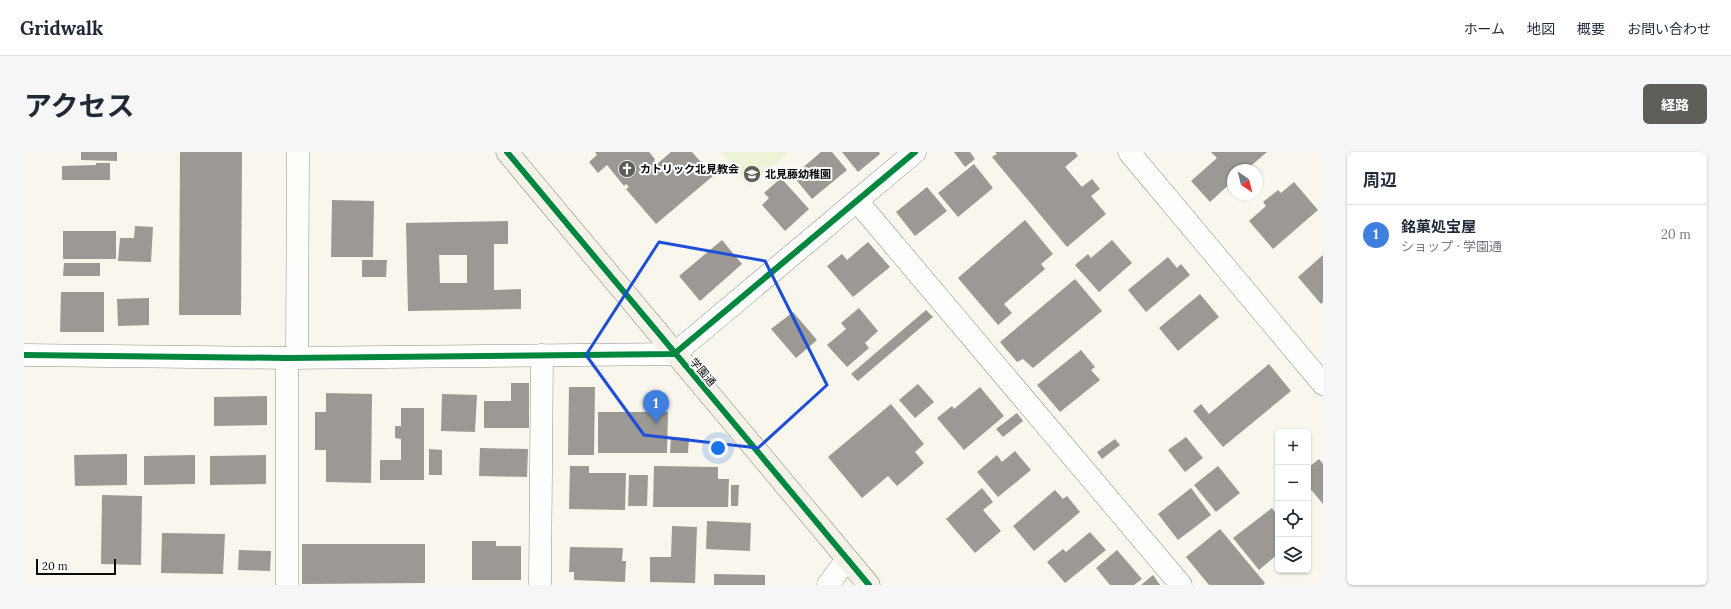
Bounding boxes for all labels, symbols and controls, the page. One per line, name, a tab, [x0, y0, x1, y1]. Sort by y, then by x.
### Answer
text: Gridwalk	[20, 16, 103, 40]
text: ホーム	[1463, 20, 1505, 38]
text: 地図	[1527, 20, 1555, 38]
text: 概要	[1577, 20, 1605, 38]
text: お問い合わせ	[1627, 20, 1711, 38]
button: 経路	[1643, 84, 1707, 124]
text: アクセス	[24, 88, 135, 124]
church icon: カトリック北見教会	[617, 159, 637, 179]
place label: カトリック北見教会	[640, 162, 739, 176]
school or university icon: 北見藤幼稚園	[742, 164, 762, 184]
north arrow	[1227, 164, 1263, 200]
place label: 北見藤幼稚園	[765, 167, 831, 181]
text: 周辺	[1363, 169, 1397, 191]
text: 銘菓処宝屋	[1401, 217, 1476, 236]
text: 1	[1373, 226, 1379, 243]
text: 20 m	[1661, 226, 1691, 243]
text: ショップ · 学園通	[1401, 238, 1502, 255]
street label: 学園通	[687, 355, 719, 389]
pin: 1	[643, 390, 669, 423]
map controls	[1275, 429, 1311, 573]
button: +	[1275, 429, 1311, 465]
your location	[708, 438, 728, 458]
button: −	[1275, 465, 1311, 501]
button: locate	[1275, 501, 1311, 537]
button: layers	[1275, 537, 1311, 573]
scale bar	[36, 557, 116, 576]
text: 20 m	[42, 559, 67, 573]

